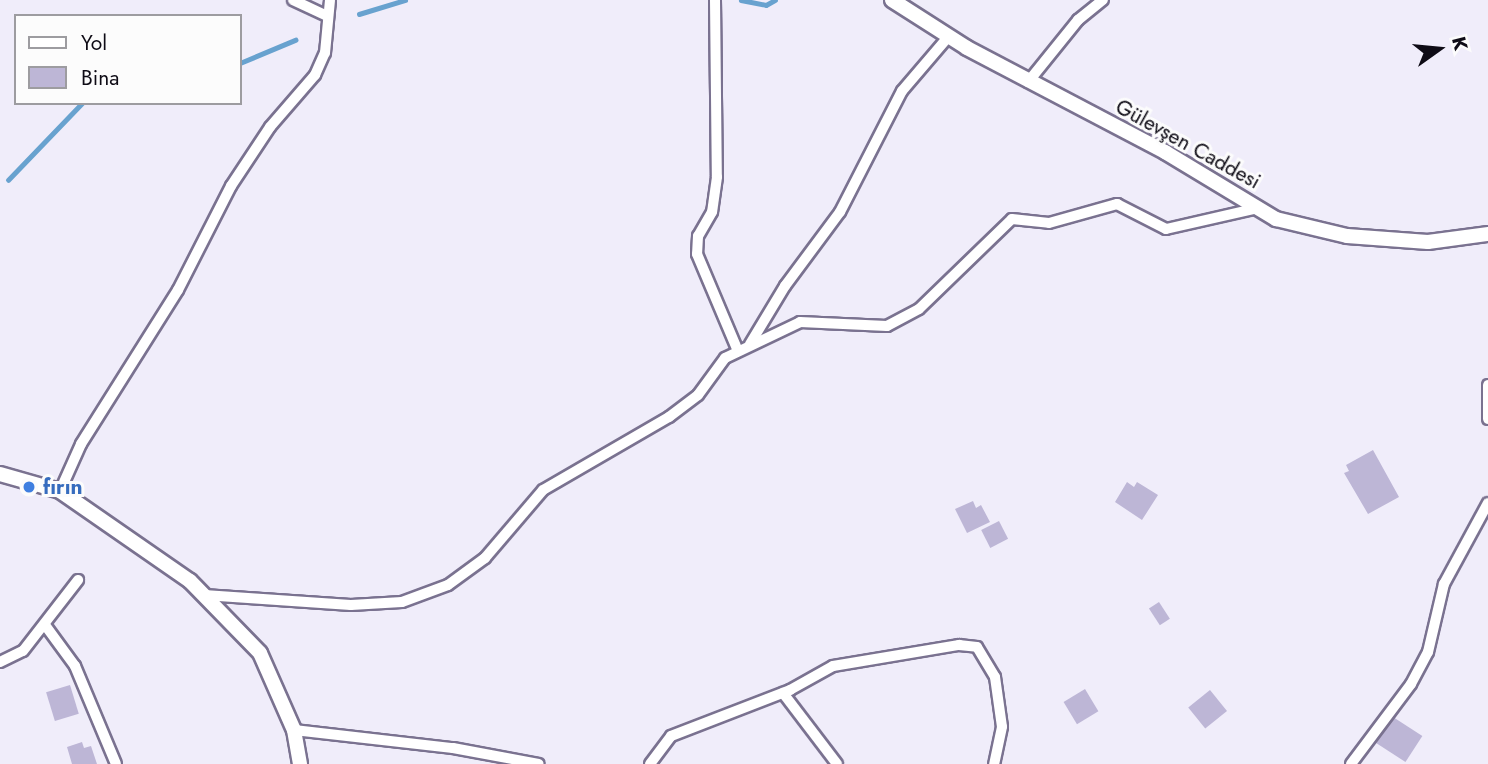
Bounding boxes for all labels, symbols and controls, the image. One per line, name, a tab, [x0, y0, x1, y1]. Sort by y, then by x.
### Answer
legend	[14, 14, 242, 105]
north arrow	[1404, 14, 1474, 84]
text: Yol	[81, 28, 107, 58]
text: K	[1445, 34, 1475, 53]
text: Bina	[81, 63, 119, 93]
street label: Gülevşen Caddesi	[1111, 94, 1265, 194]
place label: fırın	[43, 474, 83, 500]
marker: fırın	[21, 479, 37, 495]

